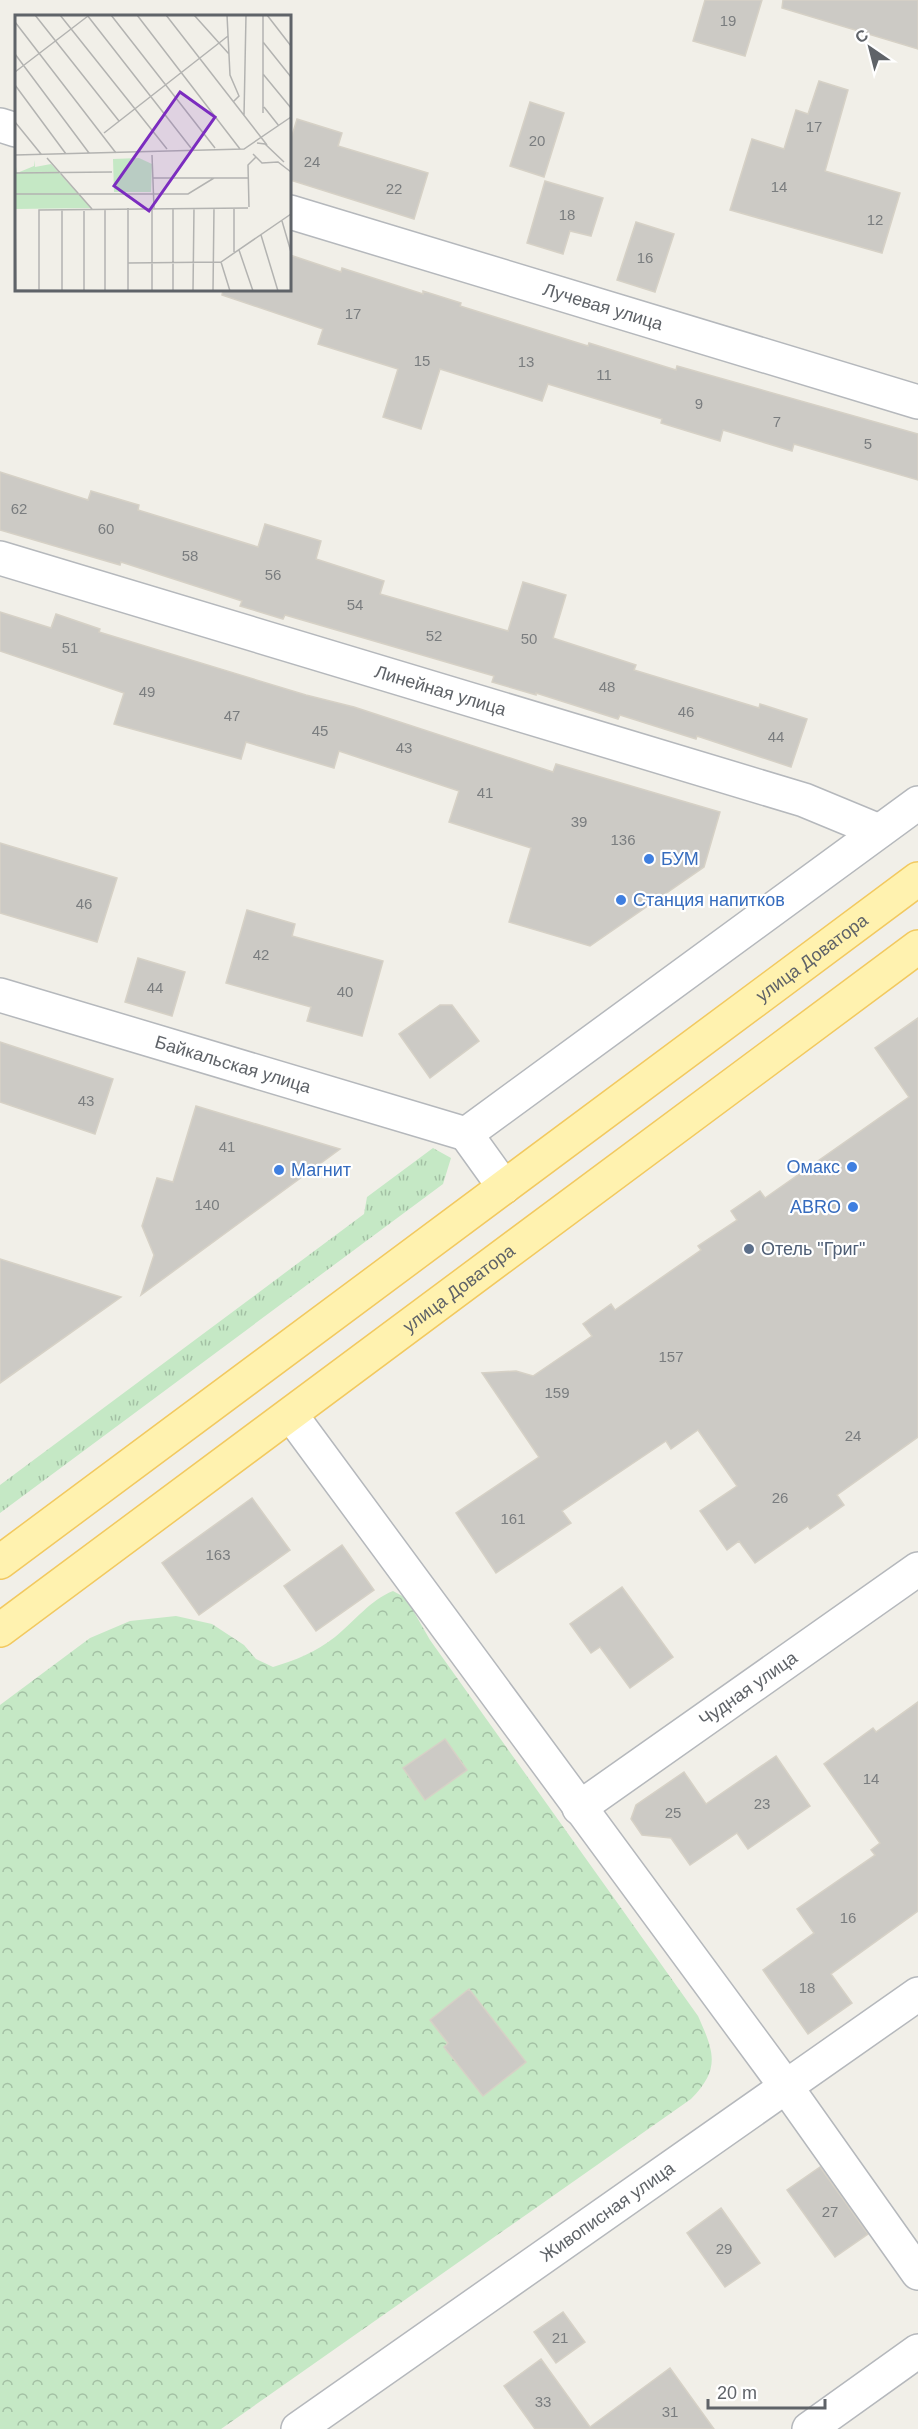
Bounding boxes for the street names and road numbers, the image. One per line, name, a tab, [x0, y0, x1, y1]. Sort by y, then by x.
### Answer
street label: Лучевая улица	[541, 279, 666, 335]
street label: Линейная улица	[372, 661, 509, 720]
street label: улица Доватора	[752, 909, 872, 1006]
street label: Байкальская улица	[153, 1032, 314, 1097]
street label: улица Доватора	[399, 1240, 519, 1337]
street label: Чудная улица	[695, 1647, 802, 1730]
street label: Живописная улица	[537, 2157, 679, 2266]

